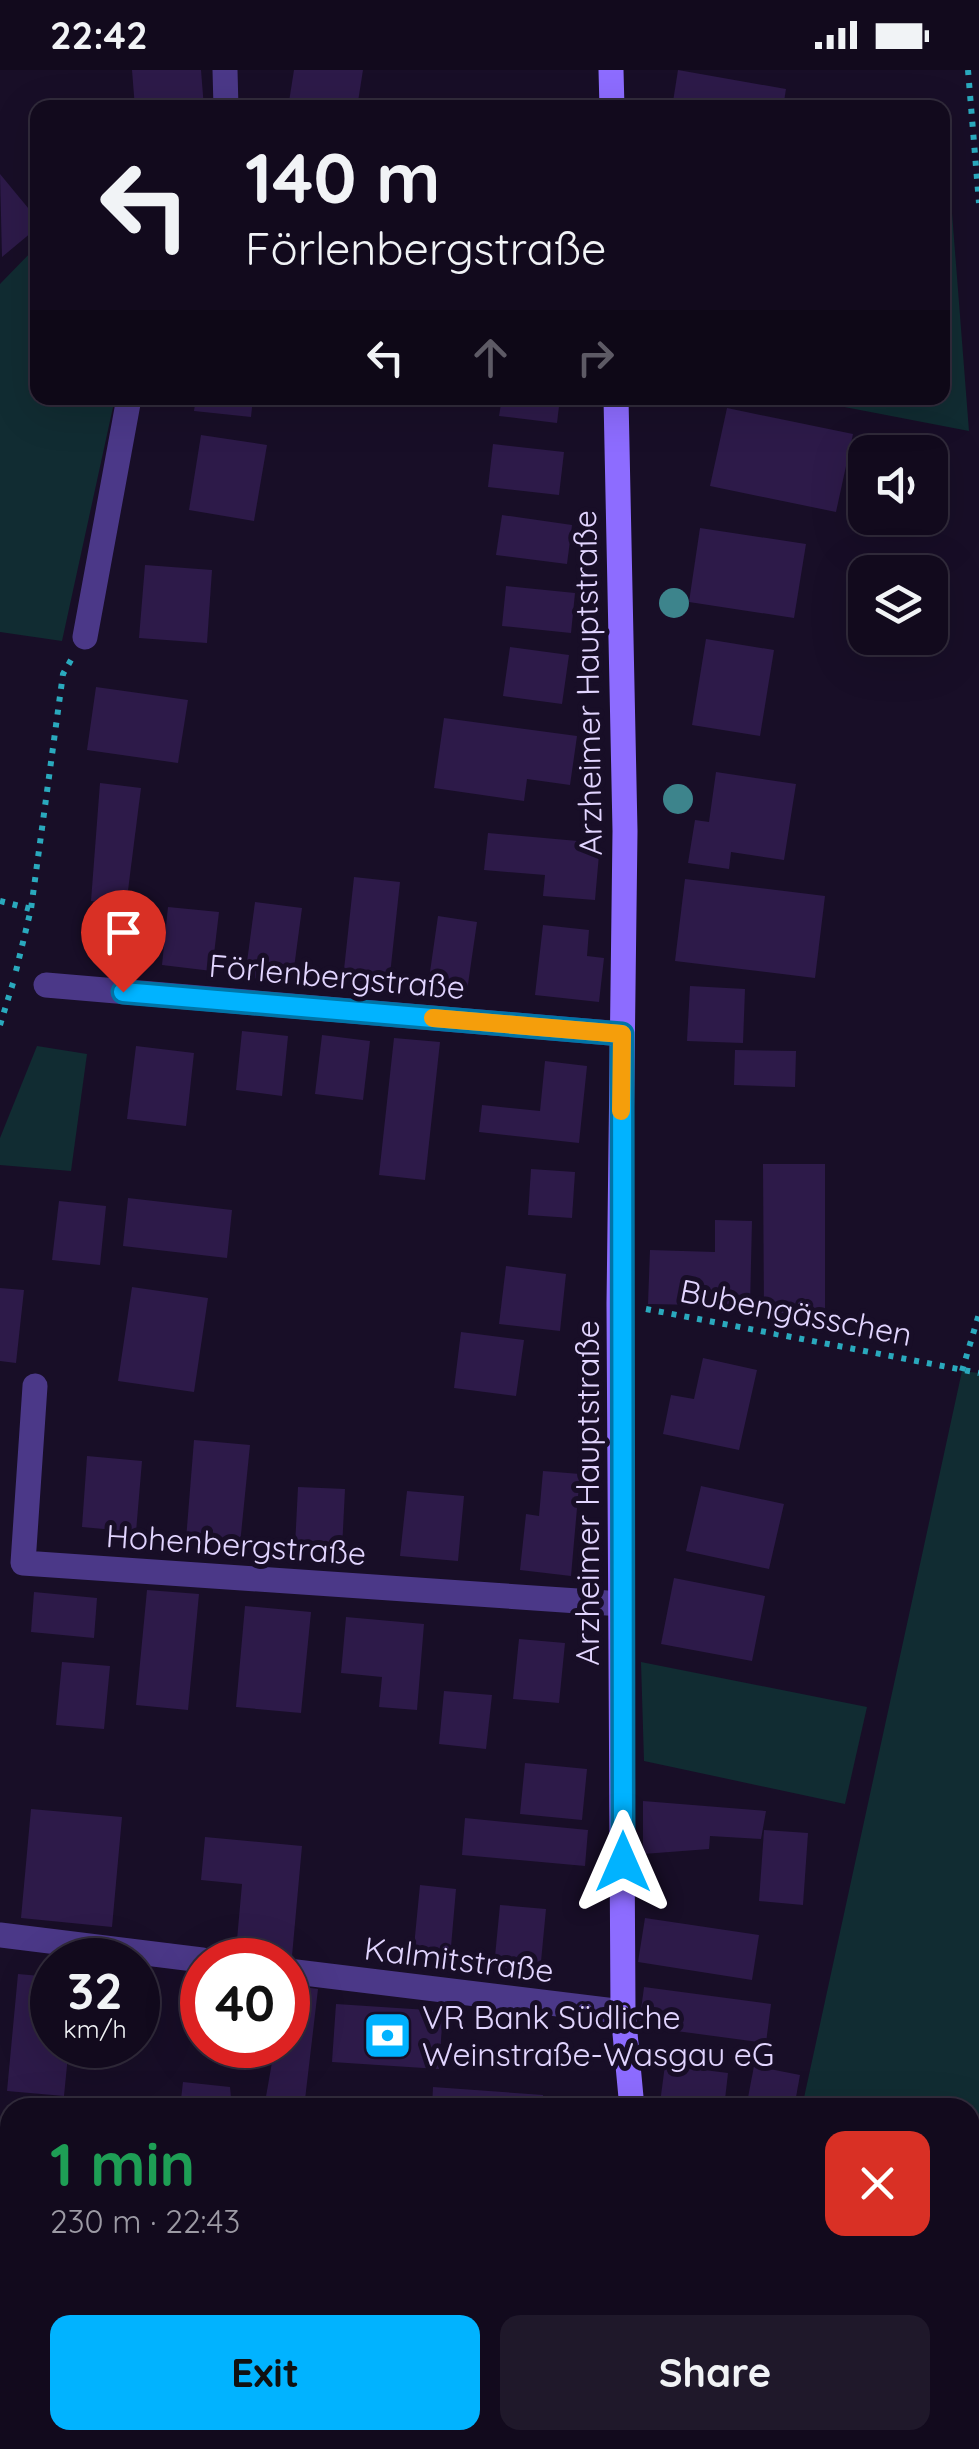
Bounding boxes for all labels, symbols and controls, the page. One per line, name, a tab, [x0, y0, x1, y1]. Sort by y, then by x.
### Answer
text: 22:42	[50, 11, 148, 59]
text: 140 m	[245, 133, 441, 221]
icon: left	[80, 140, 210, 270]
text: Förlenbergstraße	[245, 220, 606, 276]
icon: left	[358, 330, 413, 385]
icon: ahead	[463, 330, 518, 385]
icon: right	[568, 330, 623, 385]
map controls	[848, 435, 948, 655]
button: sound	[848, 435, 948, 535]
street label: Arzheimer Hauptstraße	[564, 510, 610, 856]
button: layers	[848, 555, 948, 655]
pin	[81, 890, 166, 993]
icon: arrive	[96, 905, 151, 960]
street label: Förlenbergstraße	[207, 945, 467, 1007]
street label: Bubengässchen	[677, 1270, 916, 1354]
street label: Arzheimer Hauptstraße	[567, 1320, 607, 1666]
street label: Hohenbergstraße	[105, 1515, 368, 1573]
position arrow	[571, 1810, 675, 1914]
street label: Kalmitstraße	[362, 1928, 556, 1990]
speed limit sign: 40	[180, 1938, 310, 2068]
text: 32	[67, 1959, 123, 2022]
place label: VR Bank Südliche Weinstraße-Wasgau eG	[422, 1997, 774, 2074]
bank icon: VR Bank Südliche Weinstraße-Wasgau eG	[361, 2010, 413, 2062]
text: km/h	[63, 2013, 127, 2044]
text: 1 min	[50, 2126, 195, 2201]
button: close	[825, 2131, 930, 2236]
text: 230 m · 22:43	[50, 2201, 240, 2241]
button: Exit	[50, 2315, 480, 2430]
button: Share	[500, 2315, 930, 2430]

